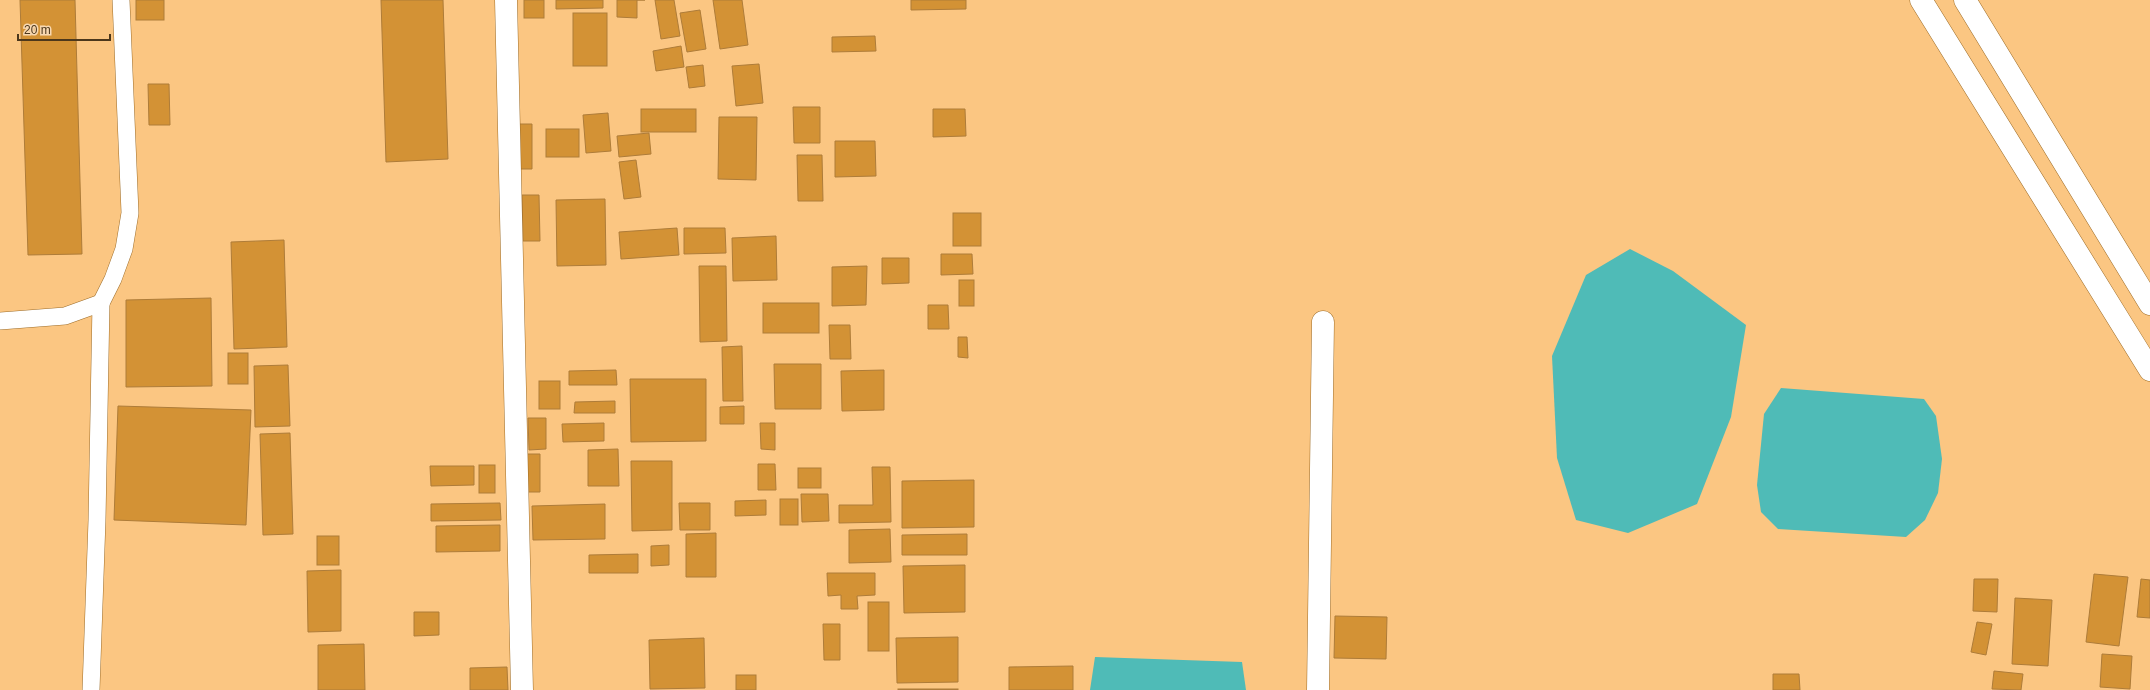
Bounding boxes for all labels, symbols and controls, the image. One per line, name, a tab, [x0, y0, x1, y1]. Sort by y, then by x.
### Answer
scale bar	[18, 16, 110, 42]
text: 20 m	[24, 23, 51, 37]

